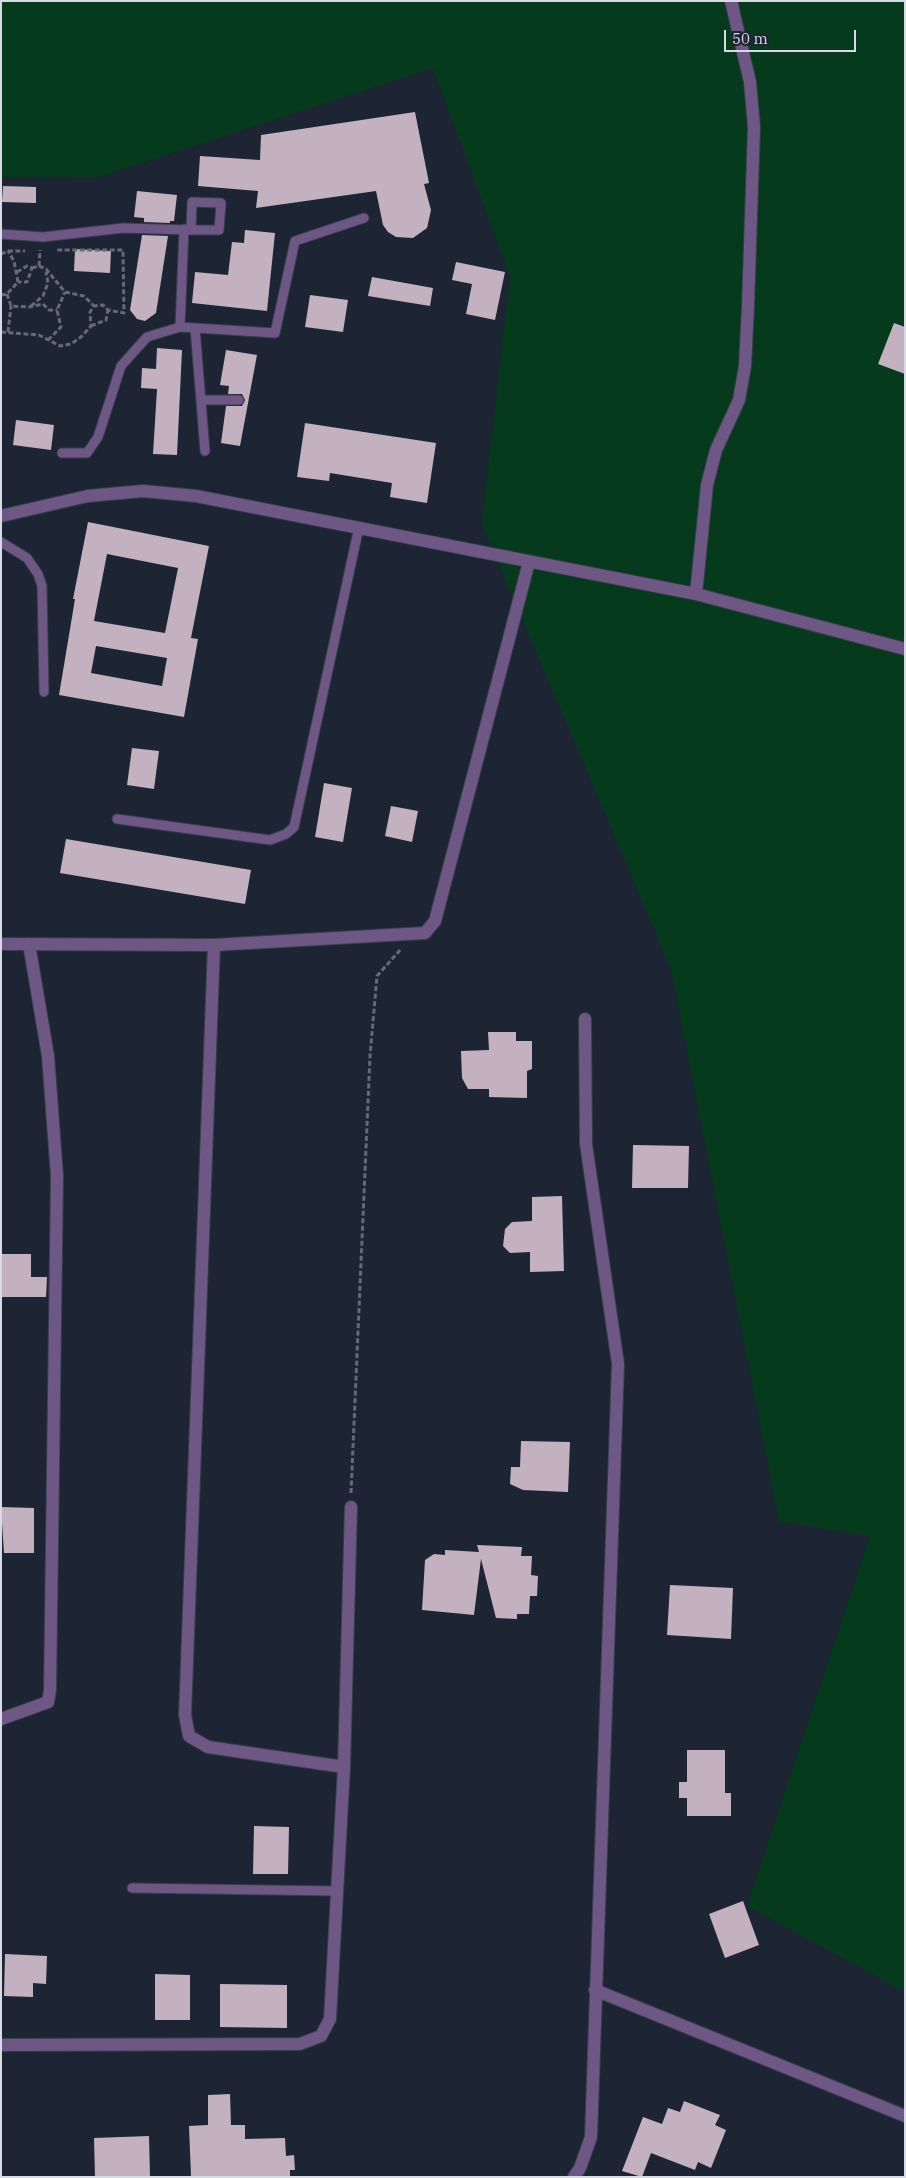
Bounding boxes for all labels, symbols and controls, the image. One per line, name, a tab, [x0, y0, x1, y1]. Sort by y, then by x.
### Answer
scale bar	[726, 20, 858, 52]
text: 50 m	[732, 29, 768, 48]

